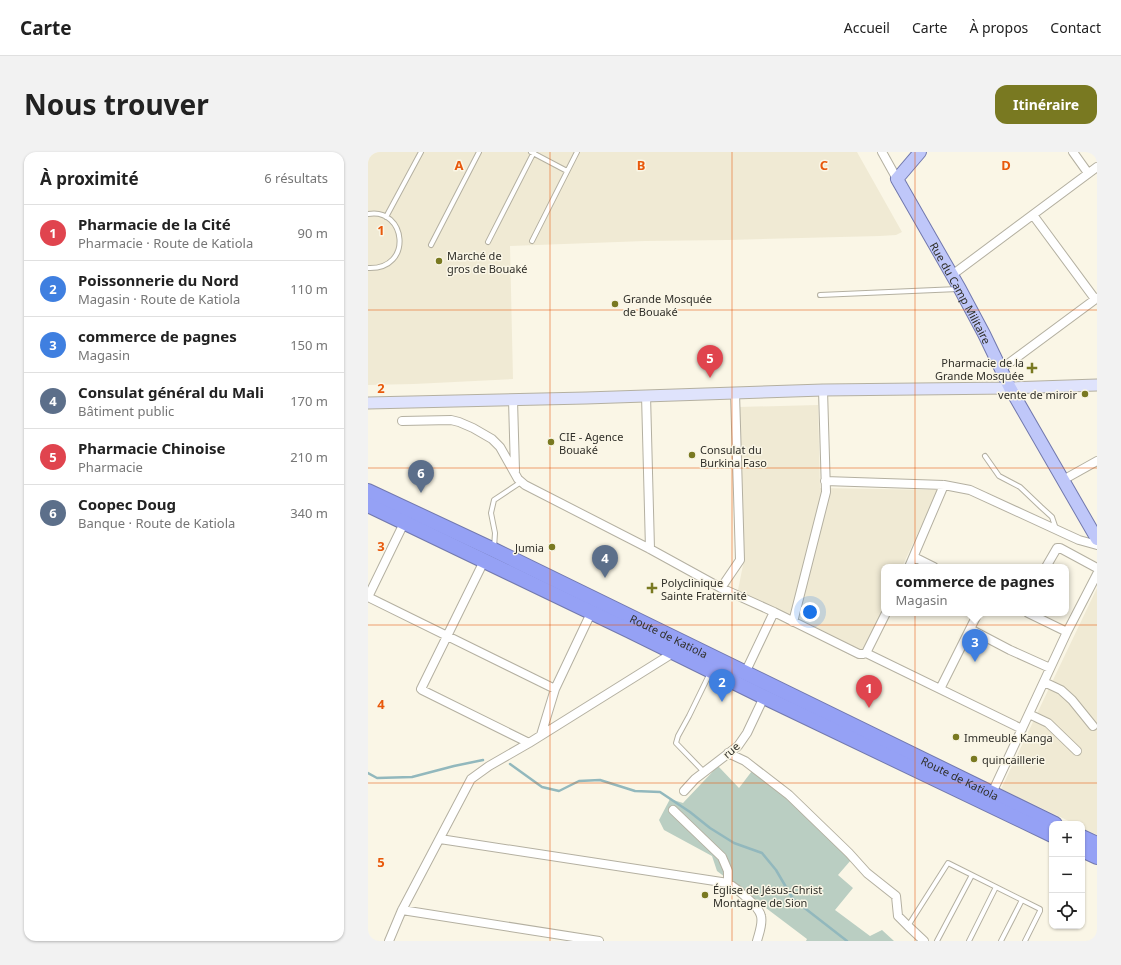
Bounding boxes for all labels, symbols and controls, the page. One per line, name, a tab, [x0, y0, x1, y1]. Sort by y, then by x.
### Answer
text: Carte	[20, 15, 72, 41]
text: Accueil	[844, 18, 890, 37]
text: Carte	[912, 18, 947, 37]
text: À propos	[969, 18, 1028, 37]
text: Contact	[1050, 18, 1101, 37]
text: Nous trouver	[24, 85, 209, 123]
button: Itinéraire	[995, 85, 1097, 124]
text: A	[455, 156, 464, 174]
text: B	[637, 156, 645, 174]
text: C	[820, 156, 828, 174]
text: D	[1001, 156, 1011, 174]
text: À proximité	[40, 167, 139, 190]
text: 6 résultats	[264, 169, 328, 187]
text: Pharmacie de la Cité	[78, 214, 231, 234]
text: 1	[377, 221, 385, 239]
text: 1	[49, 224, 57, 242]
text: 90 m	[298, 224, 328, 242]
text: Pharmacie · Route de Katiola	[78, 234, 253, 252]
street label: Rue du Camp Militaire	[927, 239, 995, 346]
place label: Marché de gros de Bouaké	[447, 248, 528, 276]
marker: Marché de gros de Bouaké	[434, 256, 444, 266]
text: Poissonnerie du Nord	[78, 270, 239, 290]
text: 2	[49, 280, 57, 298]
text: 110 m	[290, 280, 328, 298]
text: Magasin · Route de Katiola	[78, 290, 240, 308]
place label: Grande Mosquée de Bouaké	[623, 291, 712, 319]
marker: Grande Mosquée de Bouaké	[610, 299, 620, 309]
text: commerce de pagnes	[78, 326, 237, 346]
text: 3	[49, 336, 57, 354]
text: 150 m	[290, 336, 328, 354]
pin: 5	[697, 345, 723, 378]
text: Magasin	[78, 346, 130, 364]
place label: Pharmacie de la Grande Mosquée	[935, 355, 1024, 383]
marker: Pharmacie de la Grande Mosquée	[1027, 363, 1037, 373]
text: 2	[377, 379, 385, 397]
text: Consulat général du Mali	[78, 382, 264, 402]
place label: vente de miroir	[998, 387, 1077, 402]
marker: vente de miroir	[1080, 389, 1090, 399]
text: 4	[49, 392, 57, 410]
text: 170 m	[290, 392, 328, 410]
text: Bâtiment public	[78, 402, 174, 420]
place label: CIE - Agence Bouaké	[559, 429, 623, 457]
marker: CIE - Agence Bouaké	[546, 437, 556, 447]
text: Pharmacie Chinoise	[78, 438, 225, 458]
place label: Consulat du Burkina Faso	[700, 442, 767, 470]
text: 5	[49, 448, 57, 466]
text: 210 m	[290, 448, 328, 466]
marker: Consulat du Burkina Faso	[687, 450, 697, 460]
text: Pharmacie	[78, 458, 143, 476]
pin: 6	[408, 460, 434, 493]
text: Coopec Doug	[78, 494, 176, 514]
text: 6	[49, 504, 57, 522]
text: 340 m	[290, 504, 328, 522]
text: Banque · Route de Katiola	[78, 514, 235, 532]
text: 3	[377, 537, 385, 555]
place label: Jumia	[514, 540, 544, 555]
marker: Jumia	[547, 542, 557, 552]
pin: 4	[592, 545, 618, 578]
popup	[881, 564, 1069, 616]
text: commerce de pagnes	[896, 571, 1054, 591]
place label: Polyclinique Sainte Fraternité	[661, 575, 747, 603]
marker: Polyclinique Sainte Fraternité	[646, 582, 658, 594]
text: Magasin	[896, 591, 948, 609]
your location	[800, 602, 820, 622]
street label: Route de Katiola	[628, 610, 710, 661]
pin: 3	[962, 629, 988, 662]
pin: 2	[709, 669, 735, 702]
pin: 1	[856, 675, 882, 708]
text: 4	[377, 695, 385, 713]
place label: Immeuble Kanga	[964, 730, 1053, 745]
marker: Immeuble Kanga	[951, 732, 961, 742]
street label: rue	[719, 739, 743, 761]
street label: Route de Katiola	[919, 752, 1002, 803]
place label: quincaillerie	[982, 752, 1045, 767]
marker: quincaillerie	[969, 754, 979, 764]
map controls	[1049, 821, 1085, 929]
button: +	[1049, 821, 1085, 857]
text: 5	[377, 853, 385, 871]
button: −	[1049, 857, 1085, 893]
place label: Église de Jésus-Christ Montagne de Sion	[713, 882, 822, 910]
marker: Église de Jésus-Christ Montagne de Sion	[700, 890, 710, 900]
button: locate	[1049, 893, 1085, 929]

